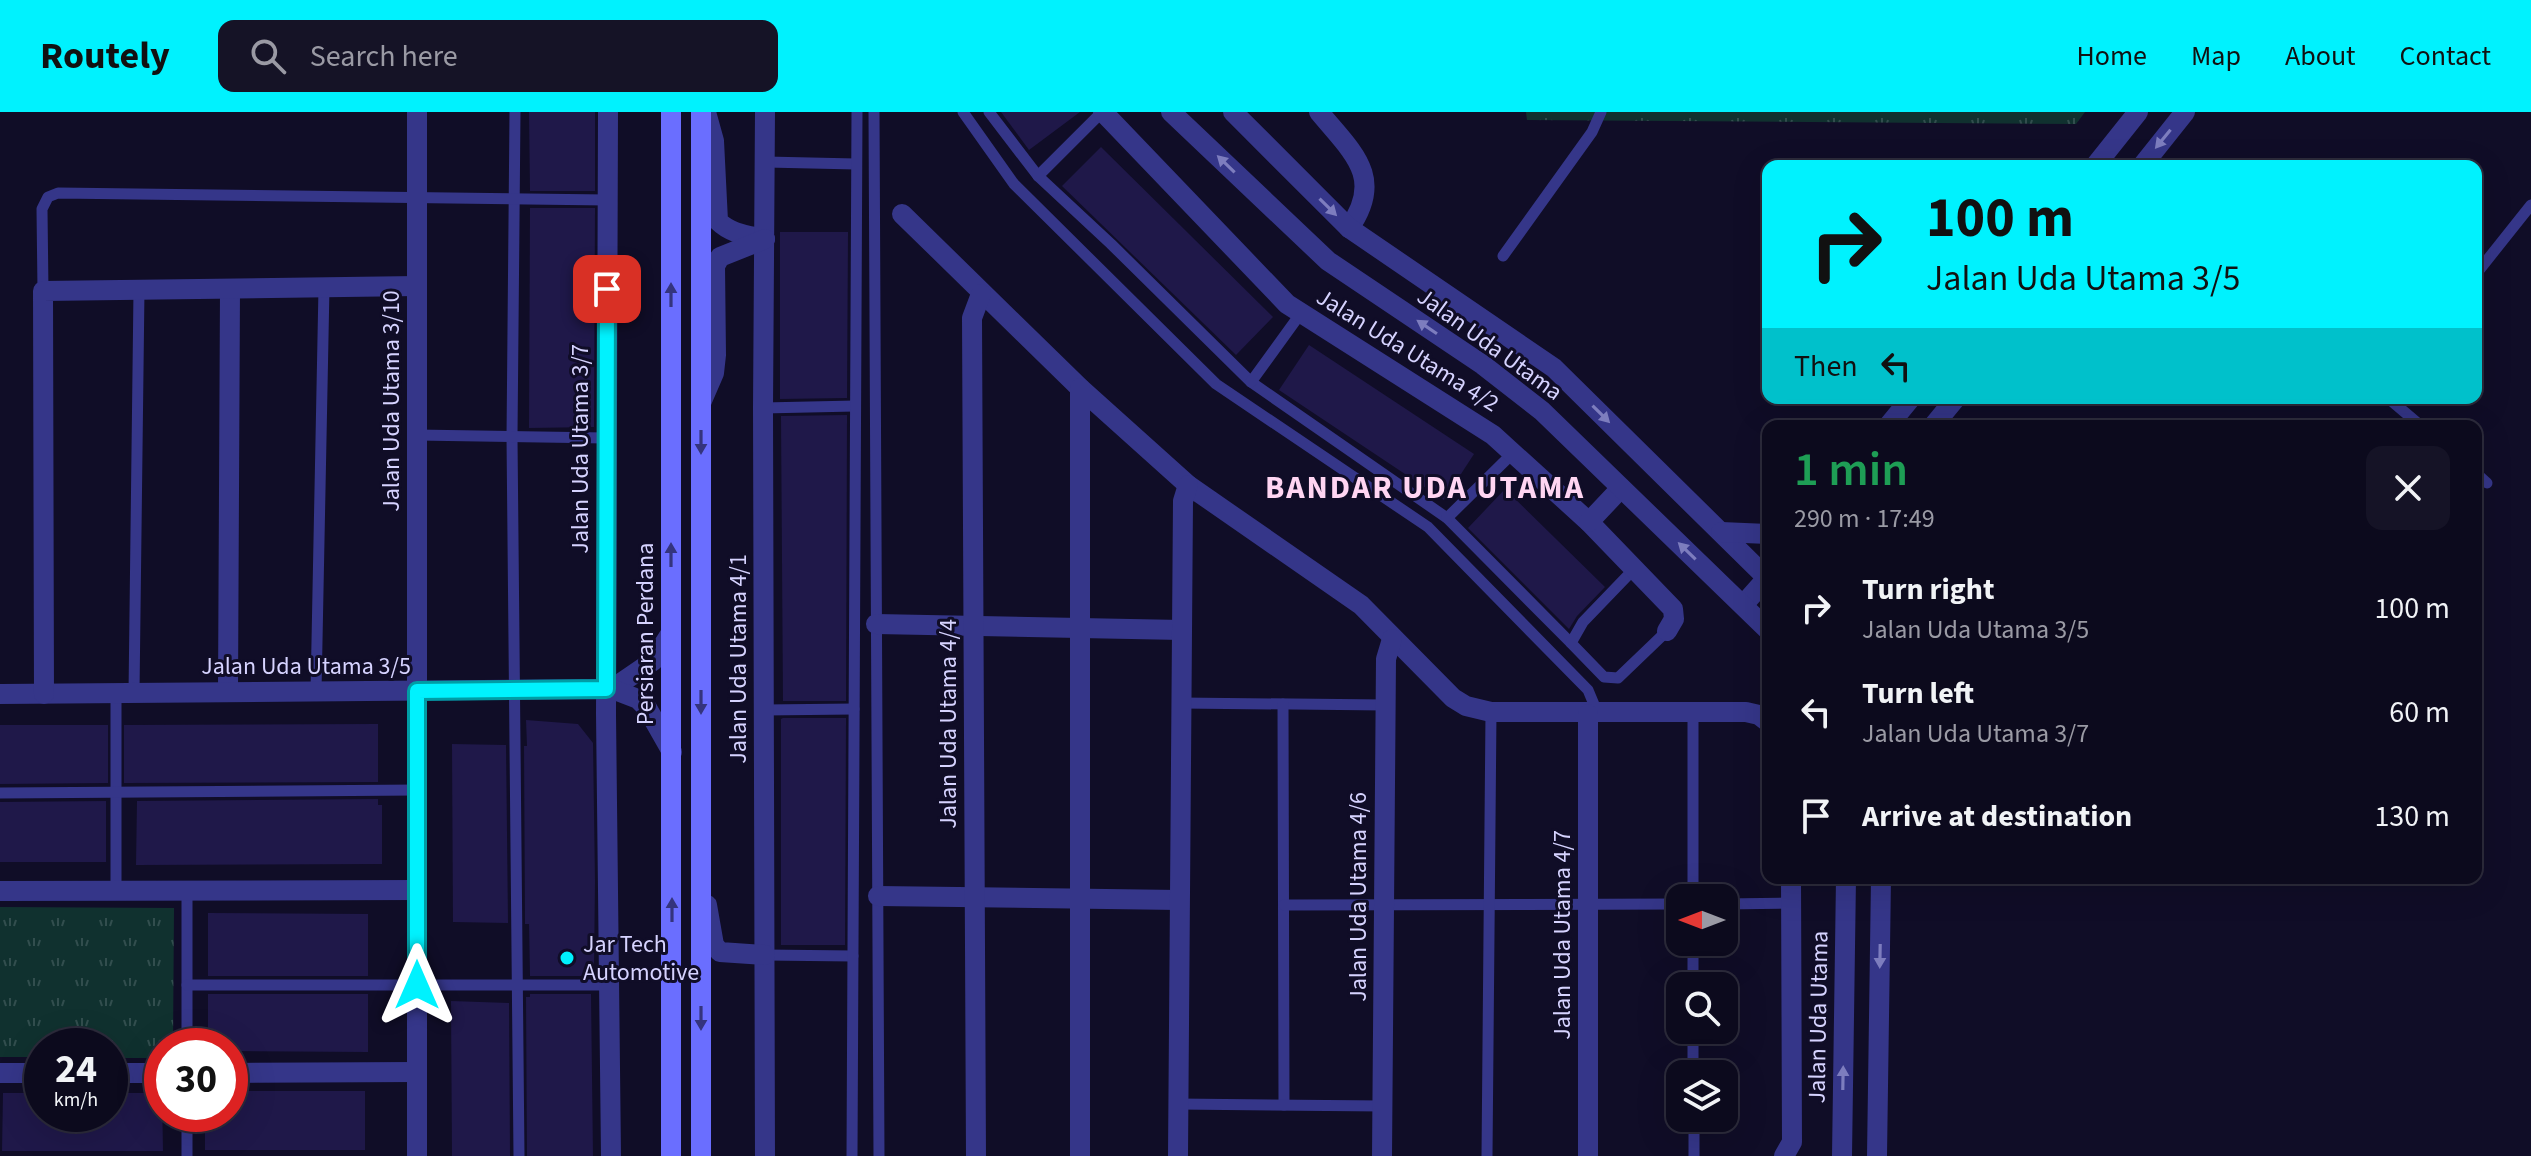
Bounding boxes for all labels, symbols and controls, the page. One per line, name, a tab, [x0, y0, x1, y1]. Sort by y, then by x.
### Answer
search box	[218, 20, 778, 92]
text: Routely	[40, 29, 170, 83]
icon: search	[246, 34, 290, 78]
text: Search here	[310, 35, 458, 78]
text: Home	[2076, 36, 2147, 76]
text: Map	[2191, 36, 2241, 76]
text: About	[2285, 36, 2356, 76]
text: Contact	[2400, 36, 2491, 76]
one-way arrow	[2155, 129, 2172, 149]
one-way arrow	[1217, 155, 1236, 173]
text: 100 m	[1926, 179, 2074, 258]
icon: right	[1794, 192, 1898, 296]
one-way arrow	[1318, 197, 1337, 215]
text: Jalan Uda Utama 3/5	[1926, 253, 2241, 304]
pin	[573, 255, 641, 323]
icon: arrive	[585, 267, 629, 311]
street label: Jalan Uda Utama 4/2	[1310, 280, 1506, 421]
street label: Jalan Uda Utama	[1410, 280, 1570, 409]
one-way arrow	[665, 282, 677, 307]
street label: Jalan Uda Utama 3/10	[374, 290, 409, 512]
one-way arrow	[1416, 320, 1437, 335]
street label: Jalan Uda Utama 3/7	[563, 344, 598, 554]
icon: left	[1874, 344, 1918, 388]
text: Then	[1794, 345, 1858, 388]
one-way arrow	[1591, 404, 1610, 423]
one-way arrow	[695, 430, 707, 455]
text: 1 min	[1794, 436, 1908, 504]
button: close	[2366, 446, 2450, 530]
district label: BANDAR UDA UTAMA	[1265, 465, 1585, 511]
text: 290 m · 17:49	[1794, 500, 1935, 537]
one-way arrow	[665, 542, 677, 567]
one-way arrow	[1678, 542, 1697, 560]
street label: Persiaran Perdana	[628, 543, 663, 725]
street label: Jalan Uda Utama 4/1	[721, 554, 756, 764]
text: Turn right	[1862, 568, 1994, 611]
icon: right	[1794, 586, 1838, 630]
text: 100 m	[2374, 587, 2450, 630]
text: Jalan Uda Utama 3/5	[1862, 611, 2089, 648]
street label: Jalan Uda Utama 4/4	[931, 619, 966, 829]
street label: Jalan Uda Utama 3/5	[201, 649, 411, 684]
text: Turn left	[1862, 672, 1974, 715]
one-way arrow	[695, 690, 707, 715]
icon: left	[1794, 690, 1838, 734]
text: 60 m	[2389, 691, 2450, 734]
text: Jalan Uda Utama 3/7	[1862, 715, 2089, 752]
street label: Jalan Uda Utama 4/6	[1341, 792, 1376, 1002]
icon: arrive	[1794, 794, 1838, 838]
text: Arrive at destination	[1862, 795, 2132, 838]
text: 130 m	[2374, 795, 2450, 838]
street label: Jalan Uda Utama 4/7	[1545, 830, 1580, 1040]
north arrow	[1666, 884, 1738, 956]
map controls	[1666, 884, 1738, 1132]
one-way arrow	[666, 897, 678, 922]
place label: Jar Tech Automotive	[583, 927, 699, 990]
street label: Jalan Uda Utama	[1799, 930, 1838, 1104]
position arrow	[375, 943, 459, 1027]
one-way arrow	[1873, 944, 1886, 969]
marker: Jar Tech Automotive	[558, 949, 576, 967]
button: search	[1666, 972, 1738, 1044]
one-way arrow	[695, 1006, 707, 1031]
speed limit sign: 30	[144, 1028, 248, 1132]
text: 24	[55, 1041, 97, 1098]
button: layers	[1666, 1060, 1738, 1132]
one-way arrow	[1837, 1065, 1849, 1090]
text: km/h	[54, 1086, 98, 1114]

